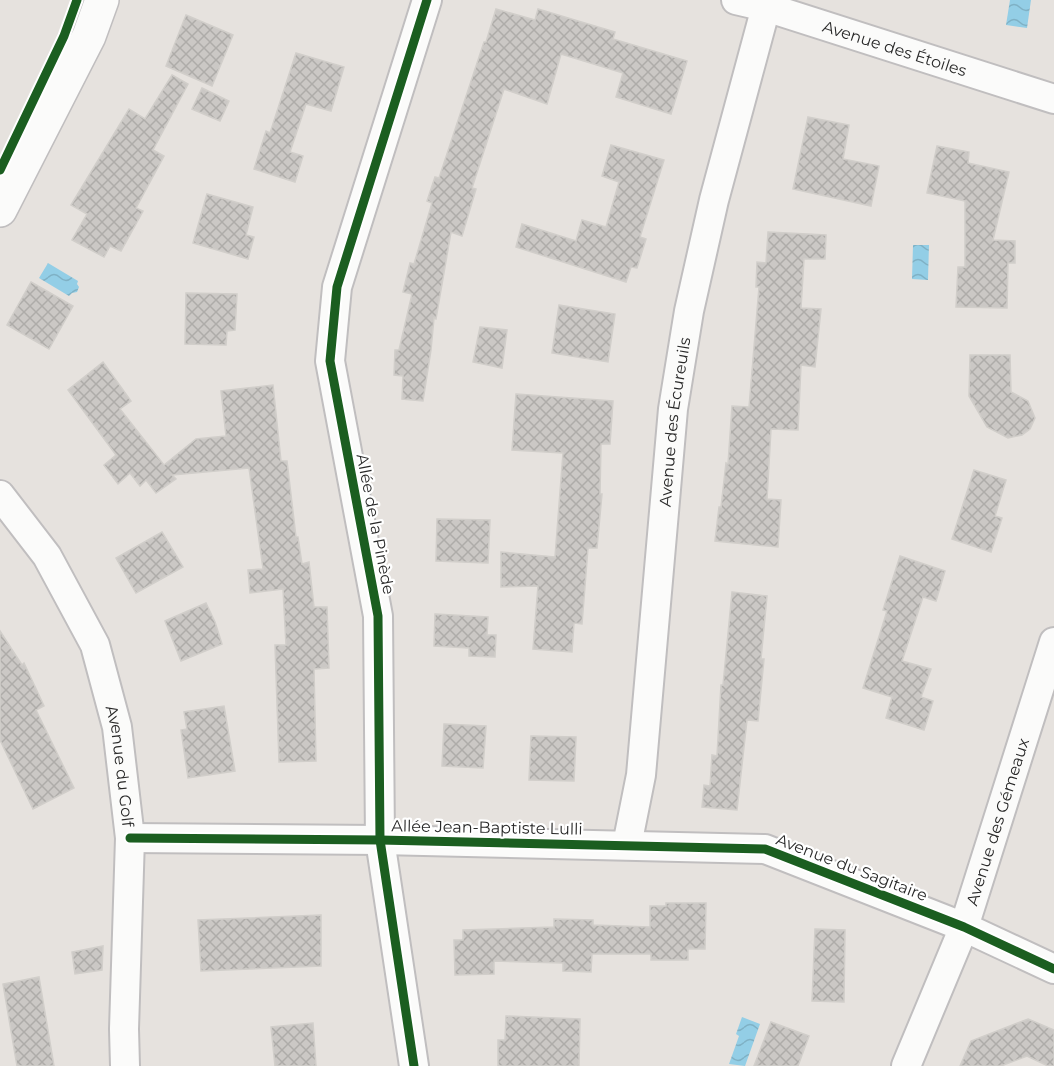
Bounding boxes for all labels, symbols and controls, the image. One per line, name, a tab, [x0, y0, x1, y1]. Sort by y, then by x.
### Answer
street label: Avenue des Étoiles	[820, 17, 969, 81]
street label: Avenue des Écureuils	[655, 336, 695, 508]
street label: Allée de la Pinède	[353, 452, 398, 596]
street label: Avenue du Golf	[102, 703, 138, 828]
street label: Avenue des Gémeaux	[962, 735, 1033, 908]
street label: Allée Jean-Baptiste Lulli	[391, 816, 583, 839]
street label: Avenue du Sagitaire	[773, 830, 930, 905]

